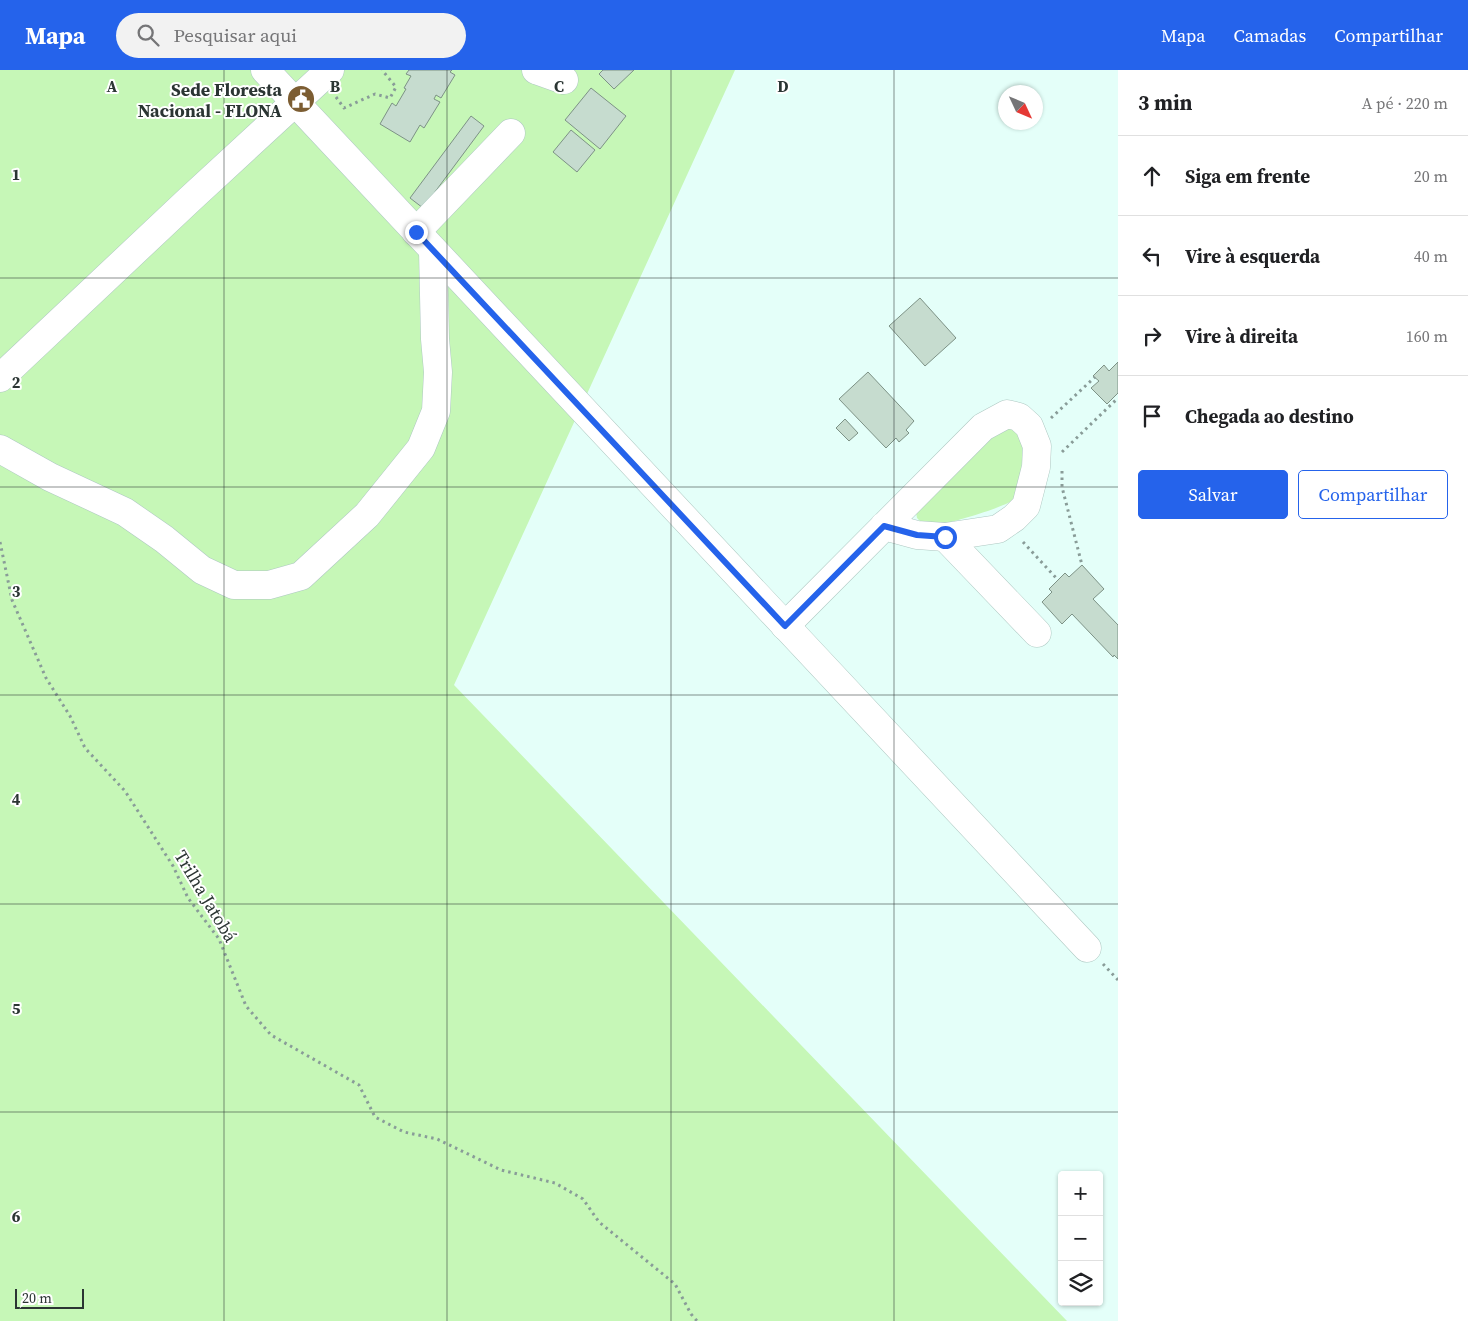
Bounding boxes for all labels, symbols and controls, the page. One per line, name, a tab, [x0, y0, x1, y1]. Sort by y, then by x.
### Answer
search box	[116, 13, 466, 58]
text: Mapa	[25, 19, 86, 52]
icon: search	[134, 21, 162, 49]
text: Pesquisar aqui	[174, 22, 297, 48]
text: Mapa	[1161, 23, 1205, 48]
text: Camadas	[1233, 23, 1306, 48]
text: Compartilhar	[1334, 23, 1443, 48]
text: A	[107, 75, 118, 97]
text: B	[330, 75, 341, 97]
text: C	[554, 75, 564, 97]
text: D	[777, 75, 789, 97]
place label: Sede Floresta Nacional - FLONA	[138, 77, 282, 123]
public building icon: Sede Floresta Nacional - FLONA	[286, 84, 316, 114]
north arrow	[998, 85, 1043, 130]
text: 3 min	[1138, 88, 1193, 117]
text: A pé · 220 m	[1362, 92, 1448, 114]
icon: ahead	[1138, 162, 1166, 190]
text: 1	[12, 163, 20, 185]
text: Siga em frente	[1185, 163, 1310, 189]
text: 20 m	[1414, 165, 1448, 187]
route end	[405, 221, 428, 244]
icon: left	[1138, 242, 1166, 270]
text: Vire à esquerda	[1185, 243, 1320, 269]
text: 40 m	[1414, 245, 1448, 267]
icon: right	[1138, 322, 1166, 350]
text: Vire à direita	[1185, 323, 1298, 349]
text: 160 m	[1406, 325, 1448, 347]
text: 2	[12, 371, 21, 393]
icon: arrive	[1138, 402, 1166, 430]
text: Chegada ao destino	[1185, 403, 1354, 429]
button: Salvar	[1138, 470, 1288, 519]
button: Compartilhar	[1298, 470, 1448, 519]
route start	[934, 526, 957, 549]
text: 3	[12, 580, 21, 602]
text: 4	[12, 788, 21, 810]
street label: Trilha Jatobá	[169, 845, 244, 947]
text: 5	[12, 997, 21, 1019]
map controls	[1058, 1171, 1103, 1306]
button: +	[1058, 1171, 1103, 1216]
text: 6	[12, 1205, 21, 1227]
button: −	[1058, 1216, 1103, 1261]
button: layers	[1058, 1261, 1103, 1306]
scale bar	[15, 1286, 84, 1309]
text: 20 m	[22, 1288, 52, 1308]

